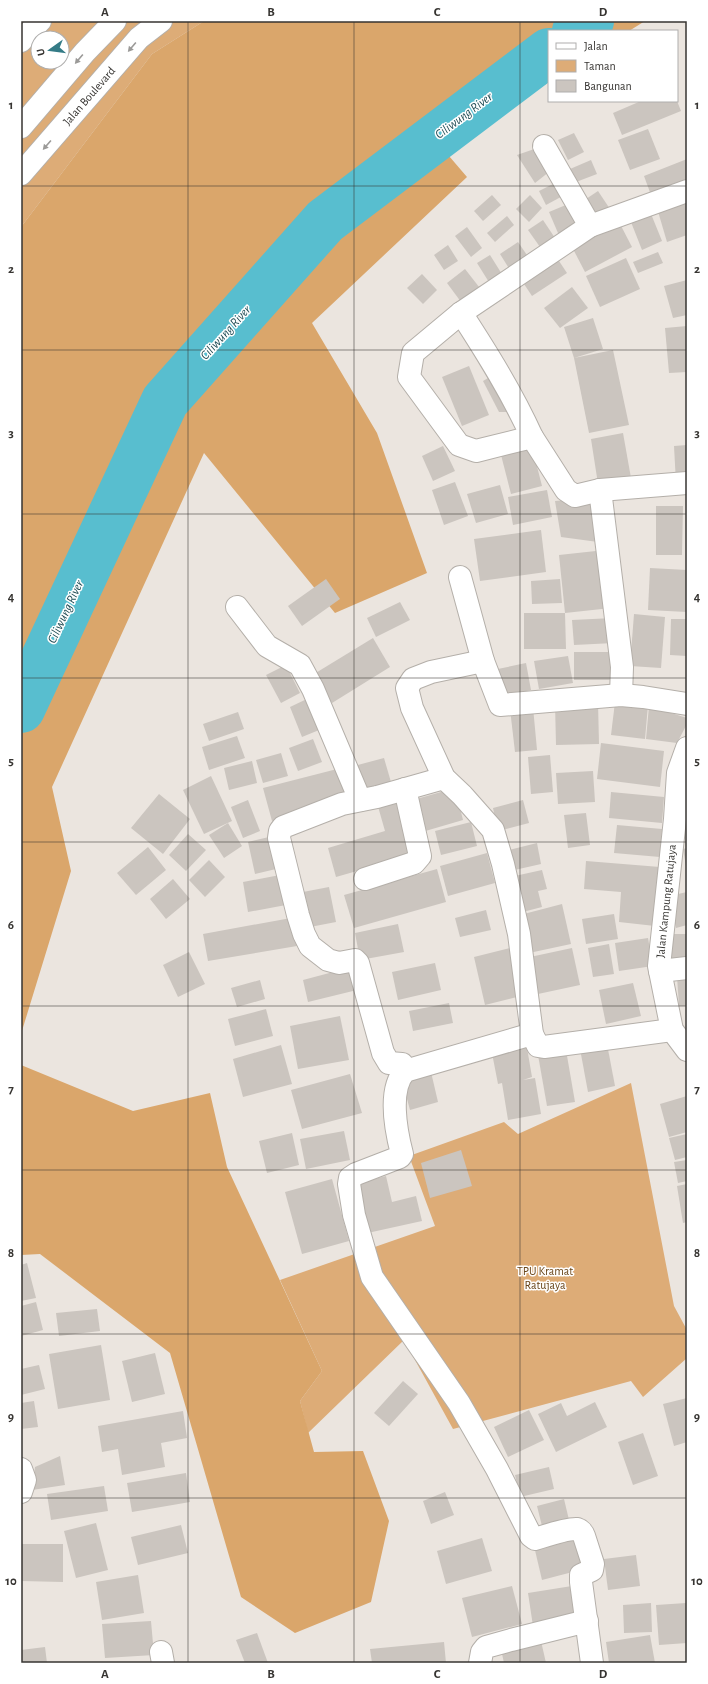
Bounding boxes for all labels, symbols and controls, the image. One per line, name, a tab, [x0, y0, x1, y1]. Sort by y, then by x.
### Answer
text: A	[101, 6, 109, 19]
text: B	[267, 6, 275, 19]
text: C	[434, 6, 441, 19]
text: D	[599, 6, 608, 19]
north arrow	[30, 30, 70, 70]
legend	[548, 30, 678, 102]
text: Jalan	[584, 40, 608, 52]
one-way arrow	[127, 41, 136, 52]
text: U	[35, 48, 47, 57]
one-way arrow	[74, 54, 83, 65]
text: Taman	[584, 60, 616, 72]
street label: Jalan Boulevard	[61, 65, 117, 127]
text: Bangunan	[584, 80, 632, 92]
water label: Ciliwung River	[433, 90, 496, 142]
text: 1	[9, 99, 13, 112]
text: 1	[695, 99, 699, 112]
one-way arrow	[42, 140, 51, 150]
text: 2	[8, 263, 14, 276]
text: 2	[694, 263, 700, 276]
water label: Ciliwung River	[198, 303, 254, 363]
text: 3	[8, 427, 14, 440]
text: 3	[694, 427, 700, 440]
water label: Ciliwung River	[46, 578, 87, 646]
text: 4	[8, 591, 15, 604]
text: 4	[694, 591, 701, 604]
text: 5	[8, 755, 14, 768]
text: 5	[694, 755, 700, 768]
street label: Jalan Kampung Ratujaya	[654, 843, 679, 958]
text: 6	[8, 919, 14, 932]
text: 6	[694, 919, 700, 932]
text: 7	[8, 1083, 14, 1096]
text: 7	[694, 1083, 700, 1096]
text: 8	[8, 1247, 14, 1260]
text: 8	[694, 1247, 700, 1260]
park label: TPU Kramat Ratujaya	[517, 1265, 573, 1292]
text: 9	[8, 1411, 14, 1424]
text: 9	[694, 1411, 700, 1424]
text: 10	[5, 1575, 17, 1588]
text: 10	[691, 1575, 703, 1588]
text: A	[101, 1668, 109, 1681]
text: B	[267, 1668, 275, 1681]
text: C	[434, 1668, 441, 1681]
text: D	[599, 1668, 608, 1681]

